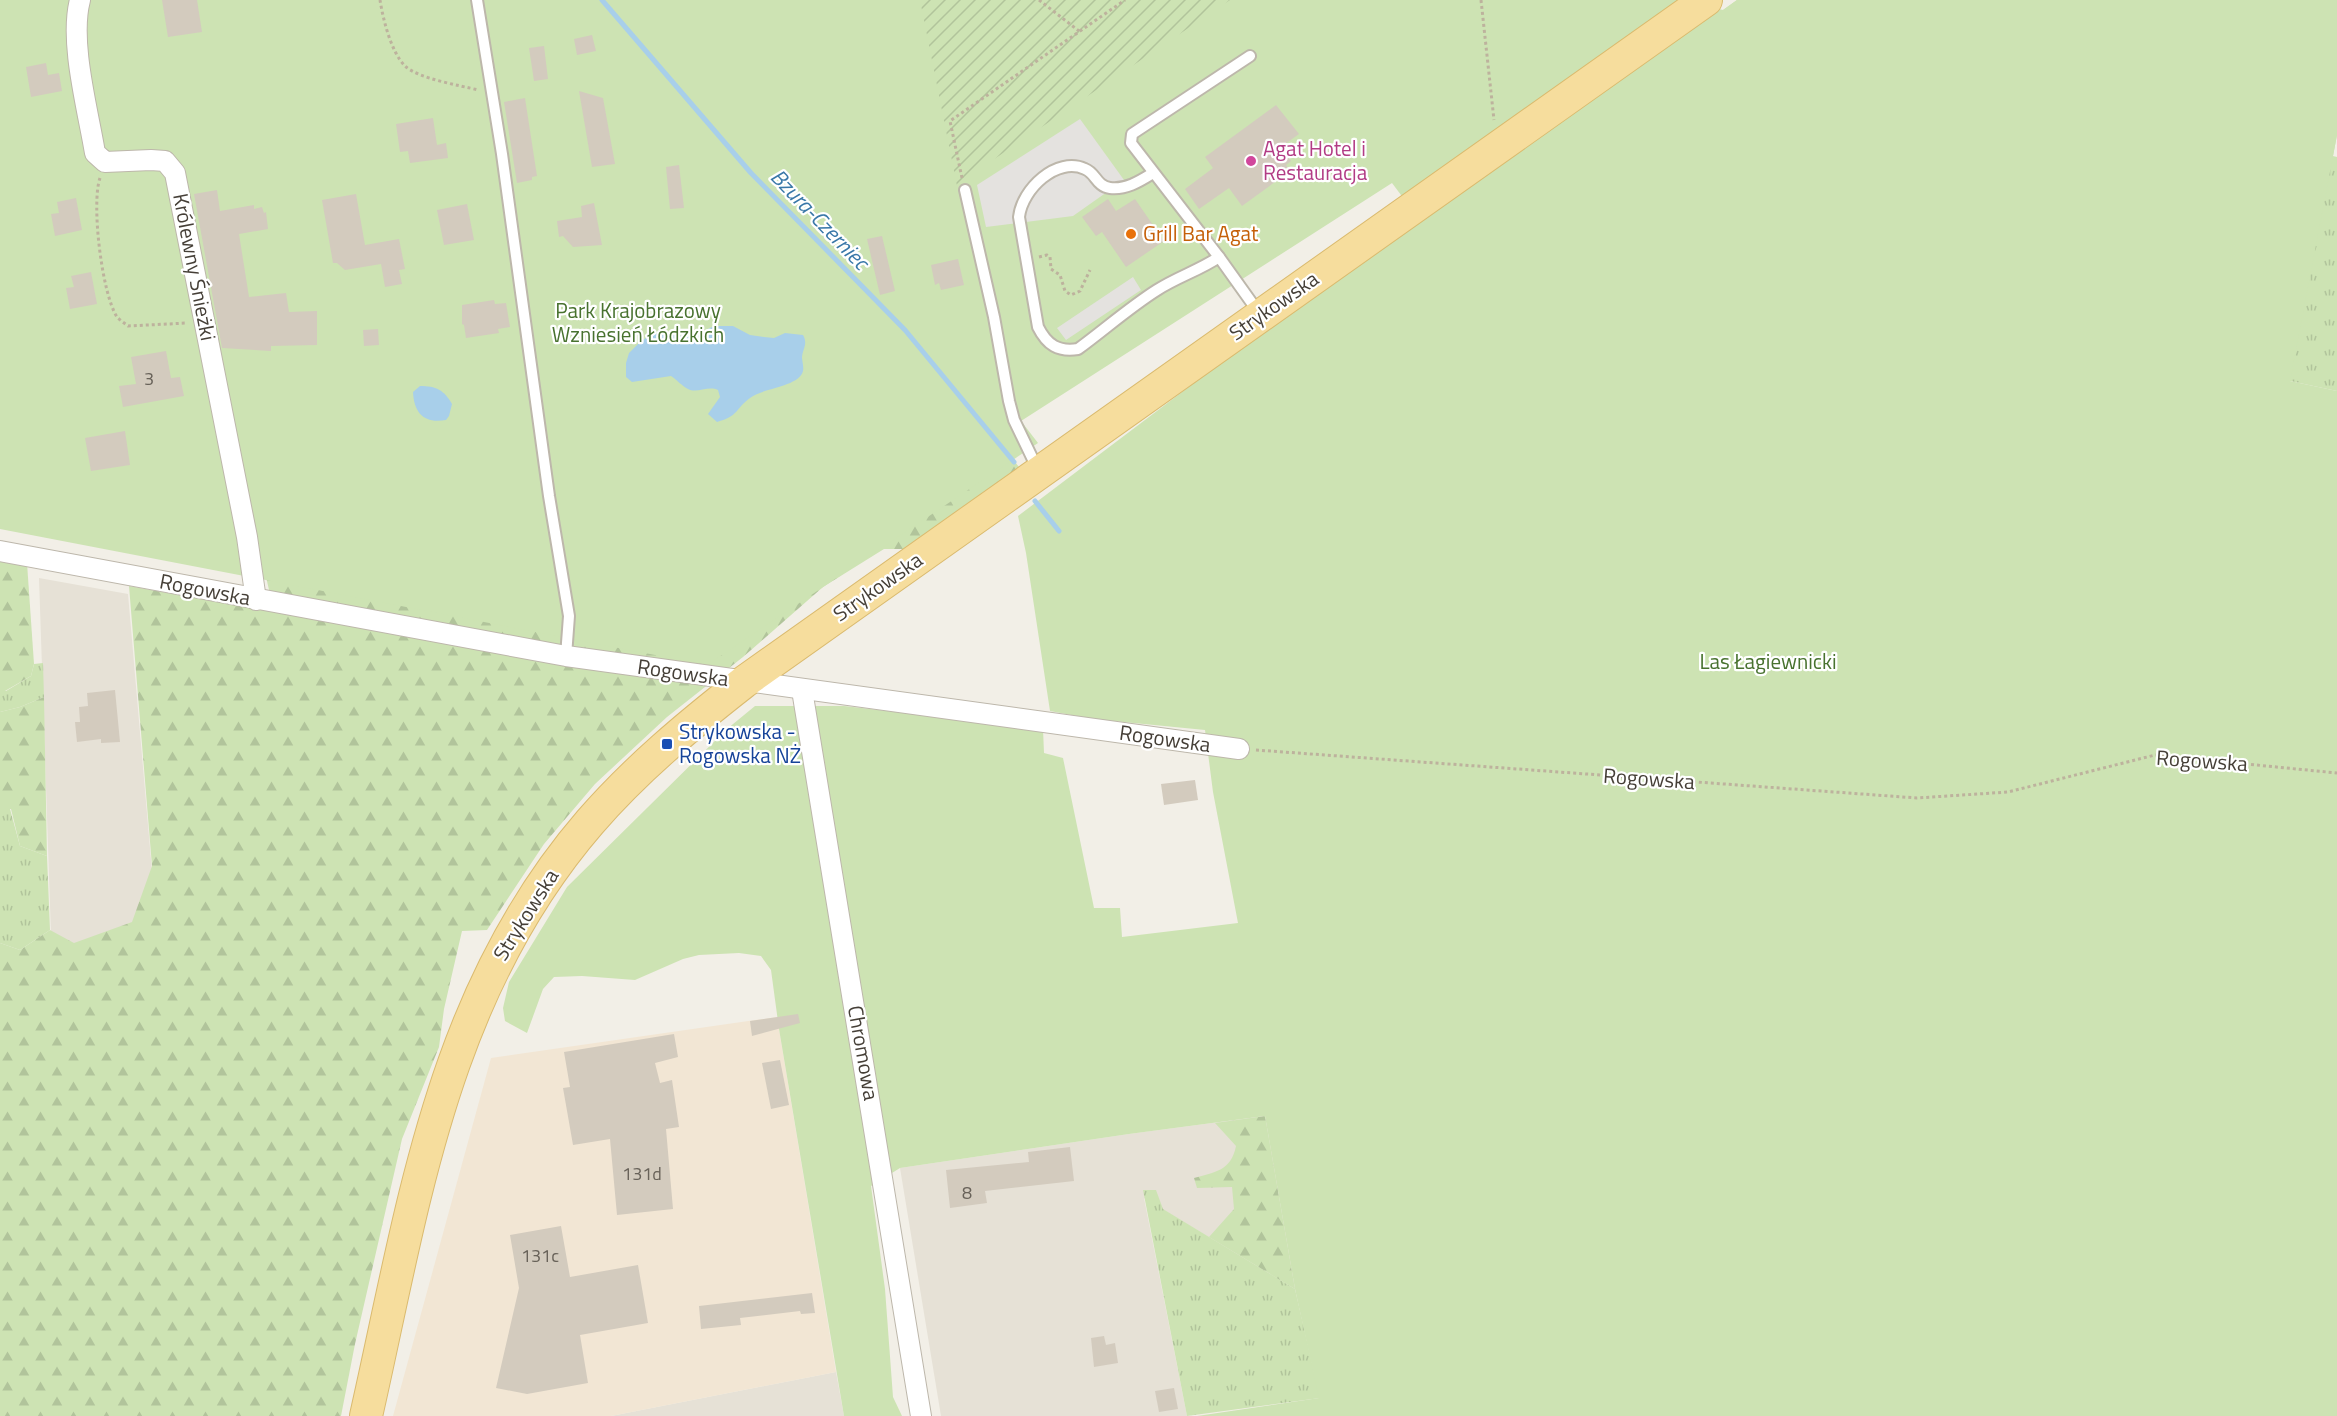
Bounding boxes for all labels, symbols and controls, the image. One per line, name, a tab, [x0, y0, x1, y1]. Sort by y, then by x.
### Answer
place label: Agat Hotel i Restauracja	[1263, 132, 1368, 188]
marker: Agat Hotel i Restauracja	[1244, 154, 1258, 168]
water label: Bzura-Czerniec	[763, 161, 879, 279]
street label: Królewny Śnieżki	[165, 190, 225, 343]
place label: Grill Bar Agat	[1143, 217, 1259, 249]
marker: Grill Bar Agat	[1124, 227, 1138, 241]
street label: Strykowska	[1222, 262, 1325, 348]
park label: Park Krajobrazowy Wzniesień Łódzkich	[552, 294, 724, 350]
house number: 3	[144, 365, 154, 392]
street label: Strykowska	[826, 543, 929, 629]
street label: Rogowska	[157, 565, 254, 614]
park label: Las Łagiewnicki	[1699, 645, 1837, 677]
street label: Rogowska	[635, 650, 731, 694]
place label: Strykowska - Rogowska NŻ	[679, 715, 801, 771]
street label: Rogowska	[1117, 716, 1213, 760]
marker: Strykowska - Rogowska NŻ	[660, 737, 674, 751]
street label: Rogowska	[2155, 741, 2249, 779]
street label: Rogowska	[1602, 759, 1696, 797]
street label: Strykowska	[484, 862, 566, 967]
street label: Chromowa	[840, 1003, 888, 1103]
house number: 131d	[622, 1160, 662, 1187]
house number: 8	[962, 1179, 972, 1206]
house number: 131c	[521, 1242, 559, 1269]

